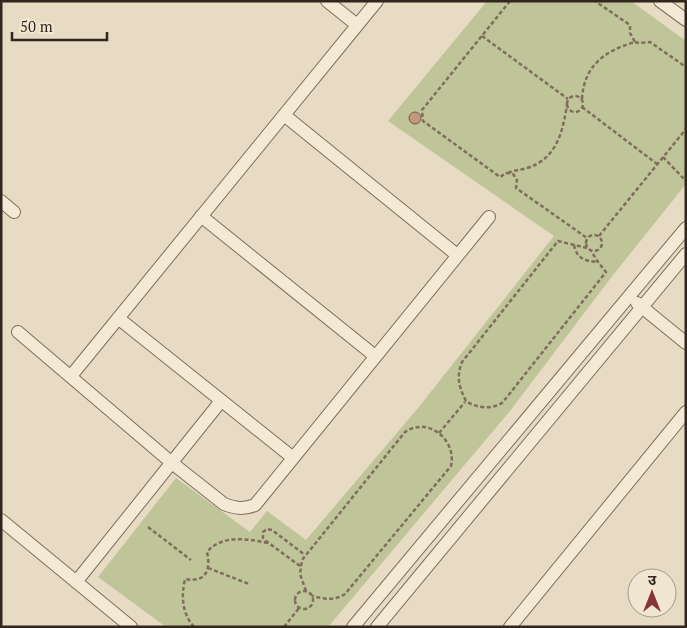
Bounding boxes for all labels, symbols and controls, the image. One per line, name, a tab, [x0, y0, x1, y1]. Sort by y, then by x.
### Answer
scale bar	[12, 10, 108, 42]
text: 50 m	[20, 16, 53, 36]
north arrow	[627, 568, 677, 618]
text: उ	[648, 570, 657, 589]

